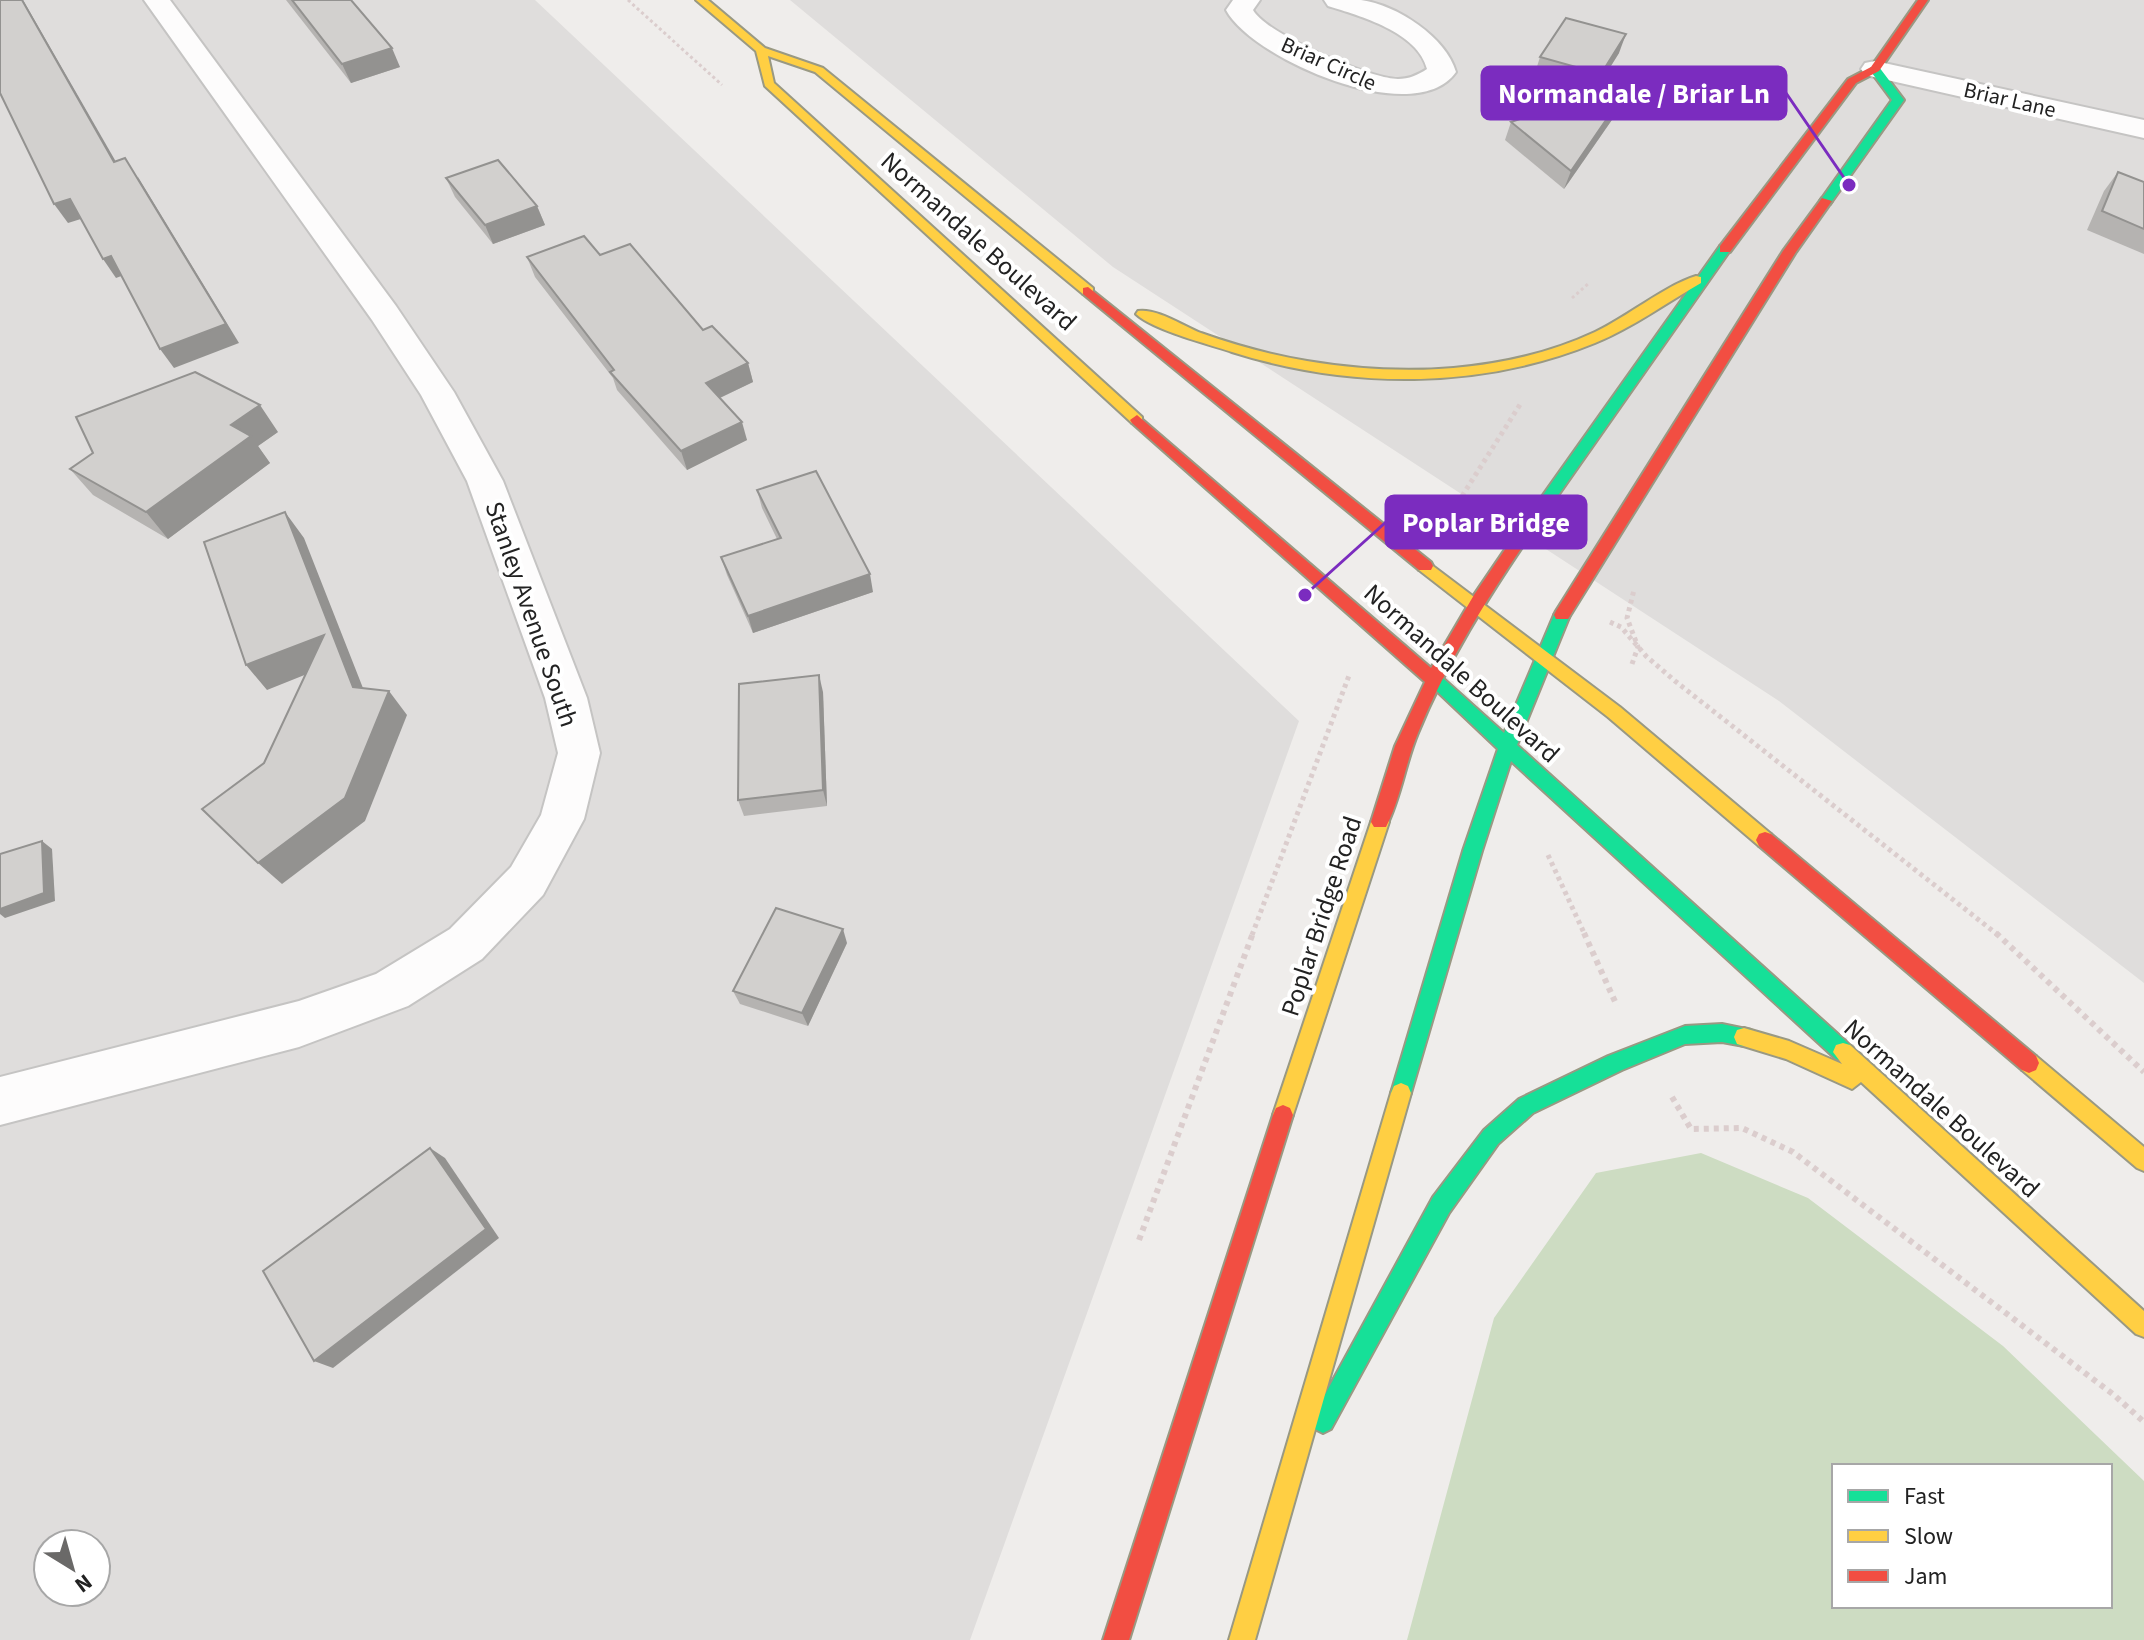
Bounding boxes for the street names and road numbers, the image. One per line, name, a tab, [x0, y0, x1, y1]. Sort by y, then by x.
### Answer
street label: Briar Circle	[1276, 29, 1381, 99]
street label: Briar Lane	[1960, 74, 2059, 126]
street label: Normandale Boulevard	[873, 143, 1085, 339]
street label: Stanley Avenue South	[476, 496, 587, 732]
street label: Normandale Boulevard	[1356, 575, 1568, 771]
street label: Poplar Bridge Road	[1272, 811, 1371, 1021]
street label: Normandale Boulevard	[1836, 1010, 2048, 1206]

